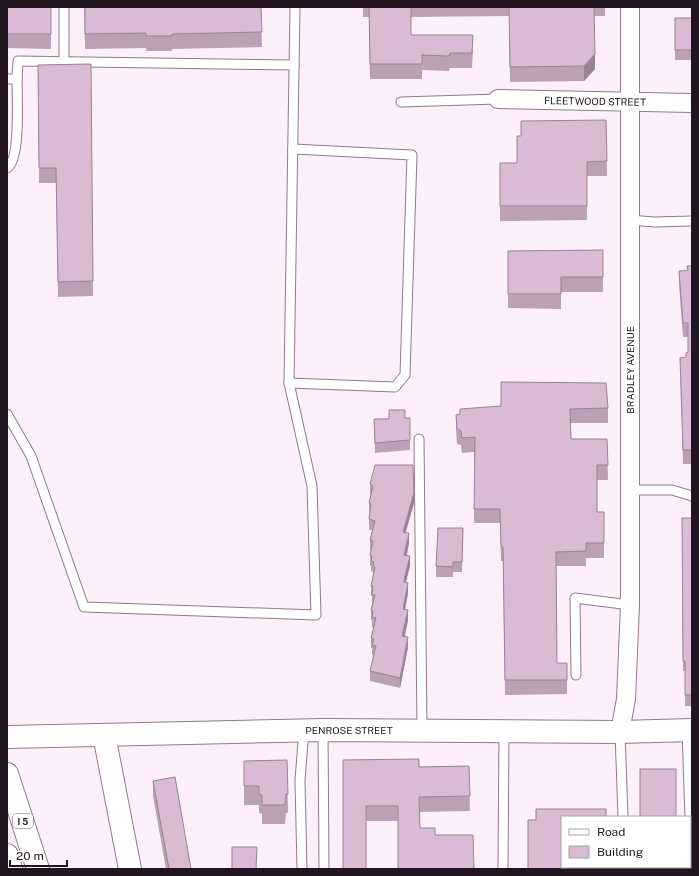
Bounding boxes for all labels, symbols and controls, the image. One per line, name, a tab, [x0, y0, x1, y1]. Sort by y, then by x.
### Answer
street label: FLEETWOOD STREET	[544, 94, 646, 108]
street label: BRADLEY AVENUE	[624, 326, 636, 414]
street label: PENROSE STREET	[305, 724, 393, 736]
road number: I 5	[13, 814, 33, 828]
legend	[561, 816, 691, 868]
text: Road	[597, 825, 625, 839]
scale bar	[10, 842, 67, 868]
text: Building	[597, 845, 643, 859]
text: 20 m	[16, 849, 44, 863]

